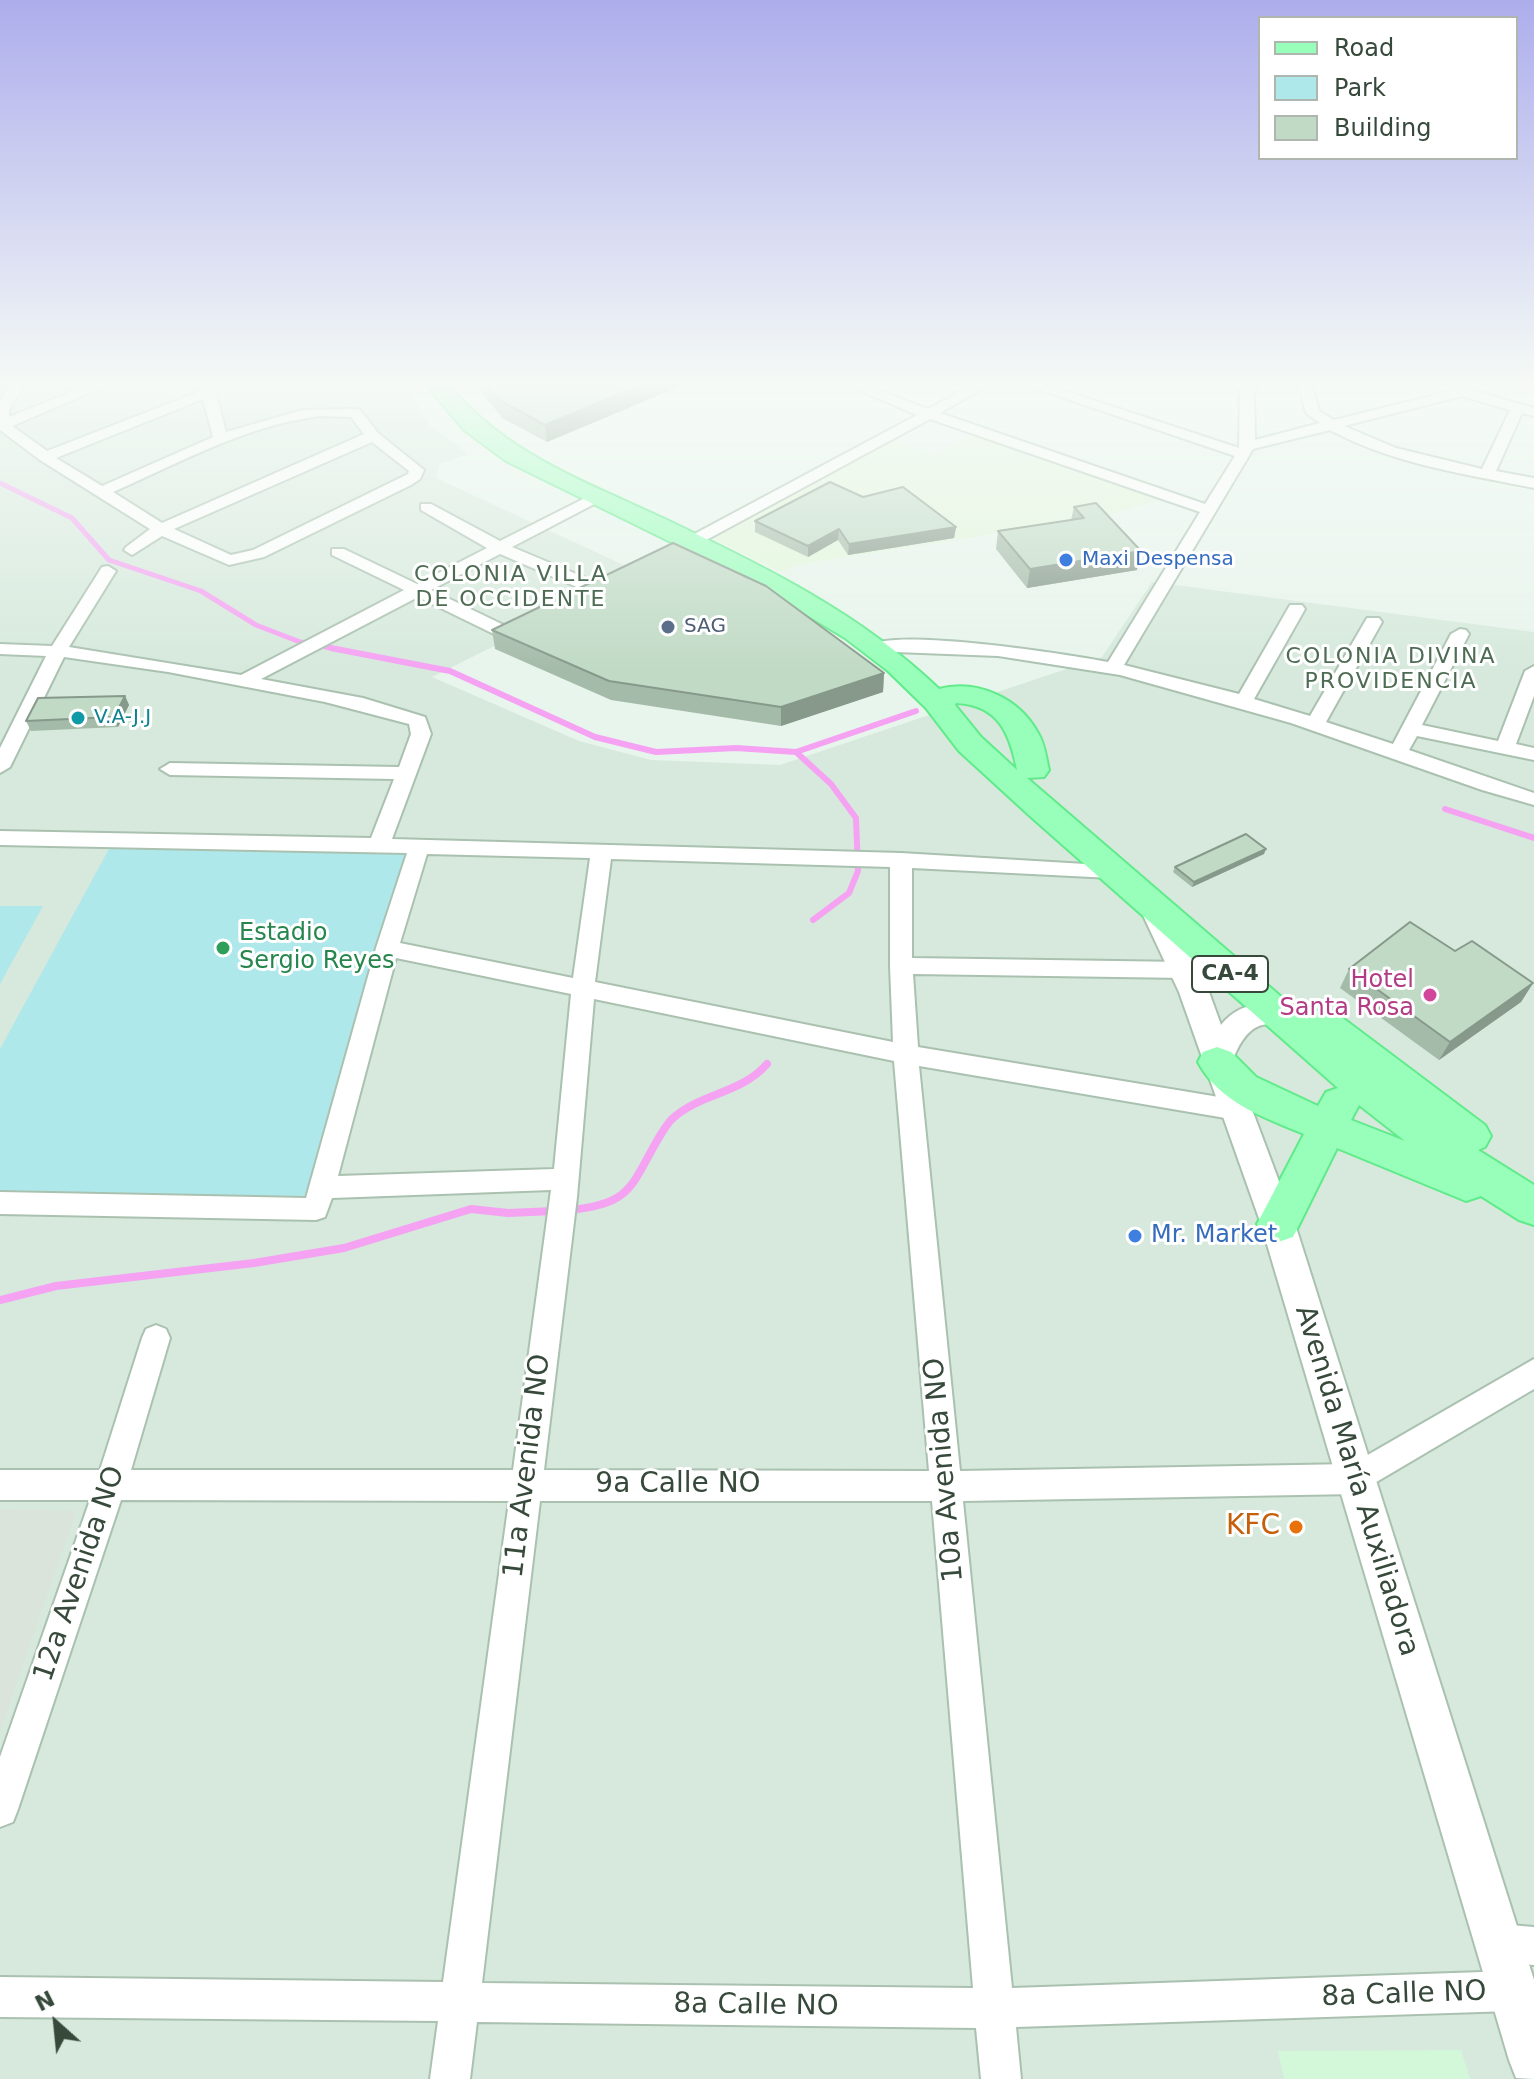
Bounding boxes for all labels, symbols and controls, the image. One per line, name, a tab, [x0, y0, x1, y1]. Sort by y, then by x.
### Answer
legend	[1258, 16, 1518, 160]
text: Road	[1334, 34, 1394, 62]
text: Park	[1334, 74, 1386, 102]
text: Building	[1334, 114, 1431, 142]
place label: Maxi Despensa	[1082, 548, 1234, 572]
marker: Maxi Despensa	[1057, 551, 1075, 569]
district label: COLONIA VILLA DE OCCIDENTE	[414, 562, 608, 614]
place label: SAG	[684, 615, 726, 639]
marker: SAG	[659, 618, 677, 636]
district label: COLONIA DIVINA PROVIDENCIA	[1286, 644, 1496, 696]
place label: V.A-J.J	[94, 706, 151, 730]
marker: V.A-J.J	[69, 709, 87, 727]
place label: Estadio Sergio Reyes	[239, 920, 394, 976]
marker: Estadio Sergio Reyes	[214, 939, 232, 957]
road number: CA-4	[1192, 956, 1268, 992]
place label: Hotel Santa Rosa	[1280, 967, 1414, 1023]
marker: Hotel Santa Rosa	[1421, 986, 1439, 1004]
place label: Mr. Market	[1151, 1222, 1277, 1250]
marker: Mr. Market	[1126, 1227, 1144, 1245]
street label: Avenida María Auxiliadora	[1287, 1302, 1425, 1660]
street label: 11a Avenida NO	[498, 1352, 558, 1580]
street label: 10a Avenida NO	[918, 1356, 972, 1584]
street label: 12a Avenida NO	[27, 1462, 133, 1686]
street label: 9a Calle NO	[595, 1468, 761, 1502]
place label: KFC	[1226, 1510, 1280, 1544]
marker: KFC	[1287, 1518, 1305, 1536]
street label: 8a Calle NO	[1321, 1975, 1487, 2015]
north arrow	[16, 1983, 96, 2063]
text: N	[31, 1986, 59, 2016]
street label: 8a Calle NO	[673, 1988, 839, 2024]

